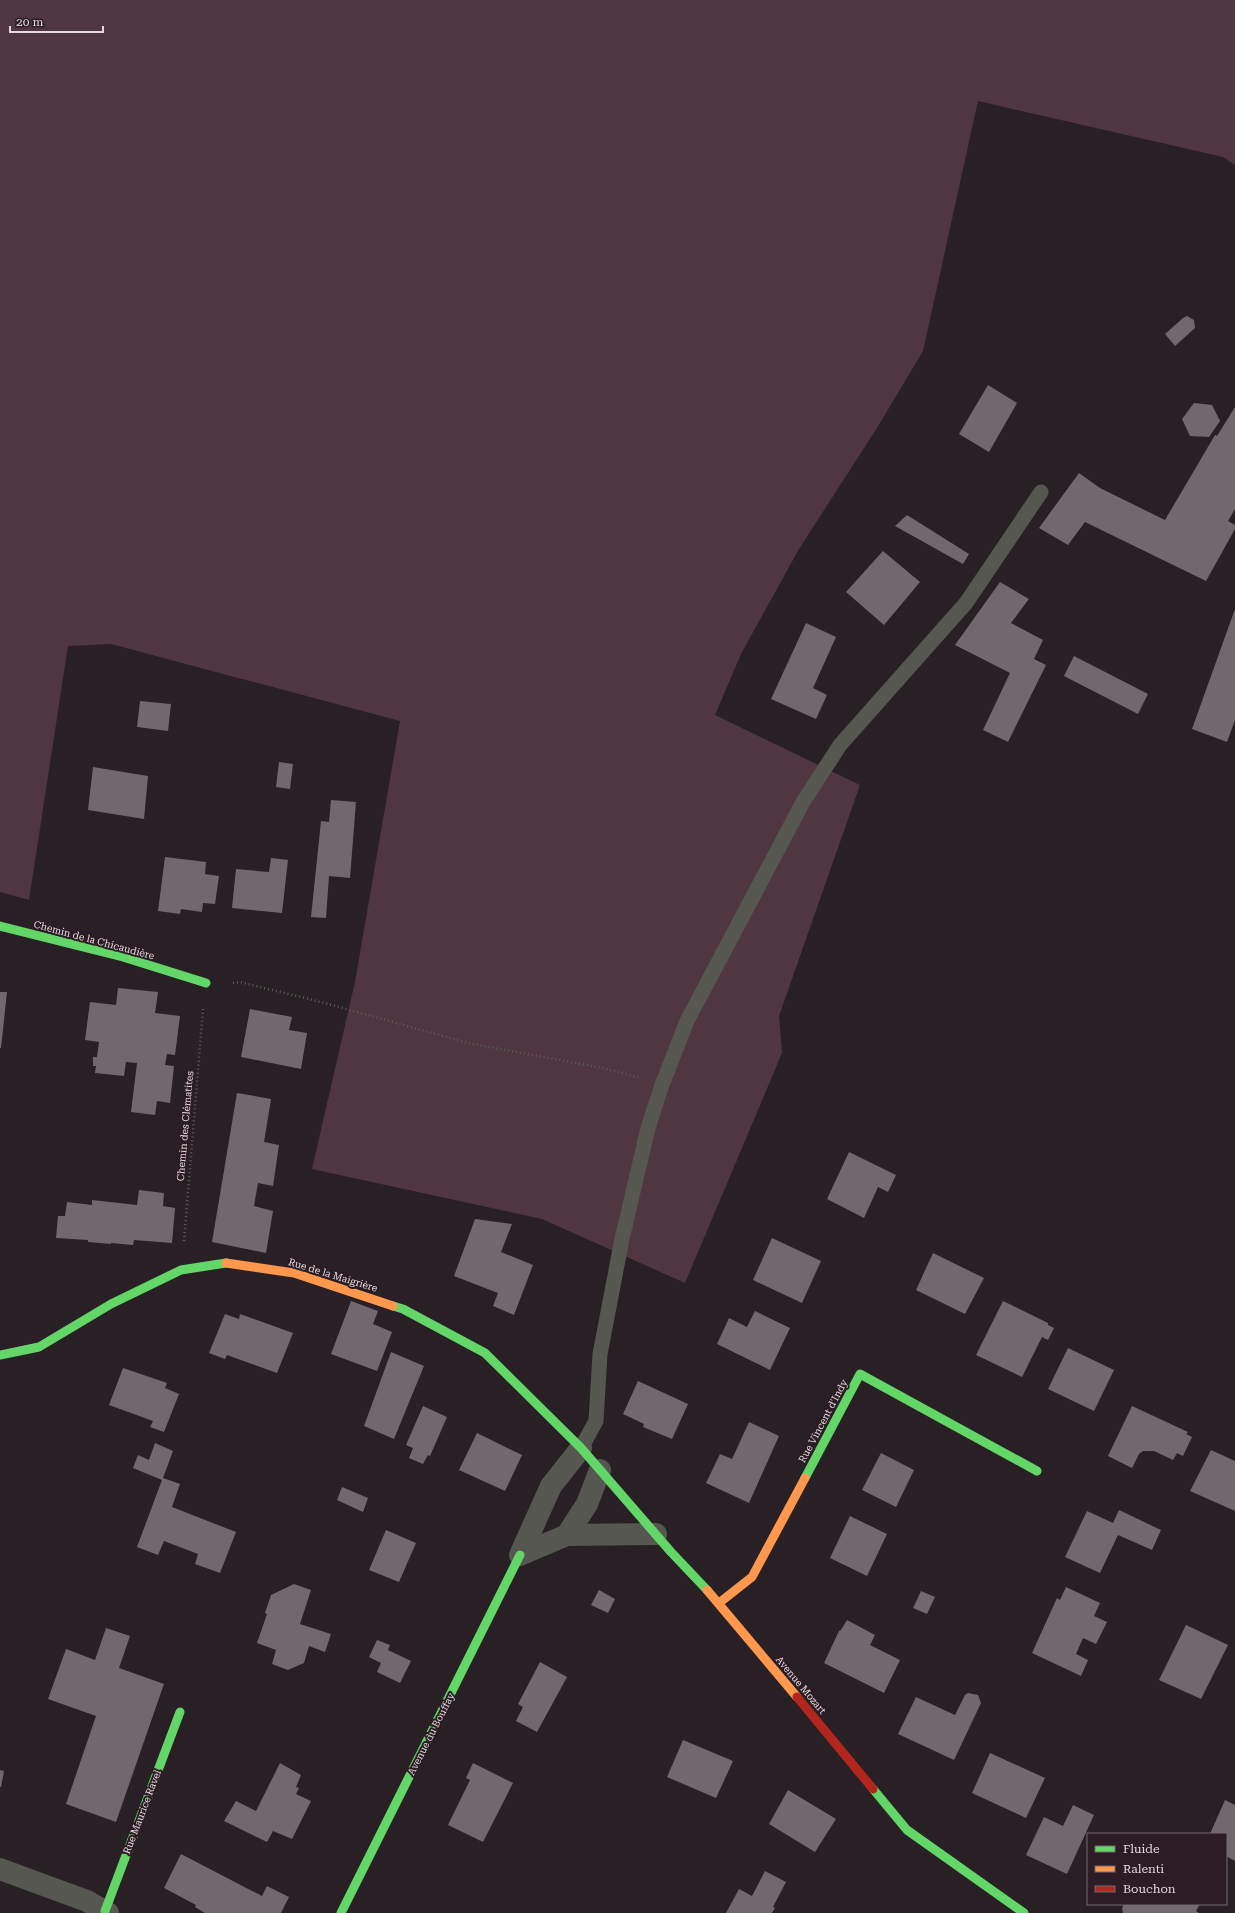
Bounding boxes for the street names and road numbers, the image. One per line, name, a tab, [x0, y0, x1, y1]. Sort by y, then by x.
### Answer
street label: Chemin de la Chicaudière	[32, 919, 156, 962]
street label: Chemin des Clématites	[175, 1070, 195, 1182]
street label: Rue de la Maigrière	[287, 1256, 379, 1294]
street label: Rue Vincent d'Indy	[796, 1377, 850, 1464]
street label: Avenue Mozart	[774, 1654, 829, 1716]
street label: Avenue du Bouffay	[405, 1691, 457, 1777]
street label: Rue Maurice Ravel	[121, 1768, 163, 1856]

